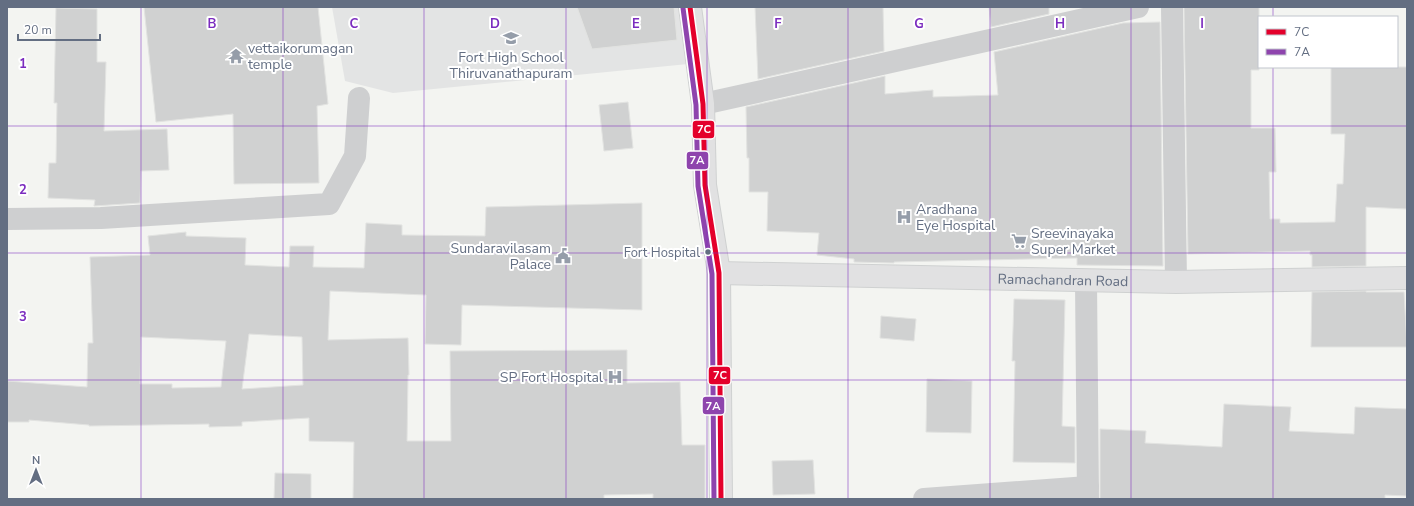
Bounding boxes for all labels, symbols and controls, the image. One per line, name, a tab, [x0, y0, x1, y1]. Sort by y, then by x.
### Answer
text: B	[208, 15, 217, 33]
text: C	[350, 15, 359, 33]
text: D	[490, 15, 500, 33]
text: E	[632, 15, 640, 33]
text: F	[774, 15, 782, 33]
text: G	[914, 15, 924, 33]
text: H	[1055, 15, 1065, 33]
text: I	[1200, 15, 1204, 33]
scale bar	[18, 16, 100, 42]
legend	[1258, 16, 1398, 68]
text: 20 m	[24, 22, 52, 38]
text: 7C	[1294, 24, 1309, 40]
school or university icon: Fort High School Thiruvanathapuram	[502, 29, 520, 47]
place label: vettaikorumagan temple	[248, 39, 353, 74]
text: 7A	[1294, 44, 1310, 60]
temple icon: vettaikorumagan temple	[227, 47, 245, 65]
place label: Fort High School Thiruvanathapuram	[450, 48, 573, 83]
text: 1	[19, 55, 27, 73]
line badge: 7C	[692, 120, 715, 139]
text: 7C	[697, 122, 712, 137]
line badge: 7A	[686, 151, 709, 170]
text: 7A	[690, 153, 705, 168]
text: 2	[19, 181, 27, 199]
place label: Aradhana Eye Hospital	[916, 200, 996, 235]
hospital icon: Aradhana Eye Hospital	[895, 208, 913, 226]
place label: Sreevinayaka Super Market	[1031, 224, 1115, 259]
supermarket icon: Sreevinayaka Super Market	[1010, 232, 1028, 250]
place label: Sundaravilasam Palace	[451, 239, 551, 274]
place label: Fort Hospital	[624, 244, 700, 262]
public building icon: Sundaravilasam Palace	[554, 247, 572, 265]
marker: Fort Hospital	[703, 247, 713, 257]
street label: Ramachandran Road	[997, 269, 1128, 291]
text: 3	[19, 308, 27, 326]
line badge: 7C	[708, 366, 731, 385]
place label: SP Fort Hospital	[500, 368, 604, 387]
hospital icon: SP Fort Hospital	[606, 368, 624, 386]
text: 7C	[713, 368, 728, 383]
line badge: 7A	[702, 396, 725, 415]
text: 7A	[706, 399, 721, 414]
north arrow	[16, 450, 56, 490]
text: N	[32, 453, 40, 468]

